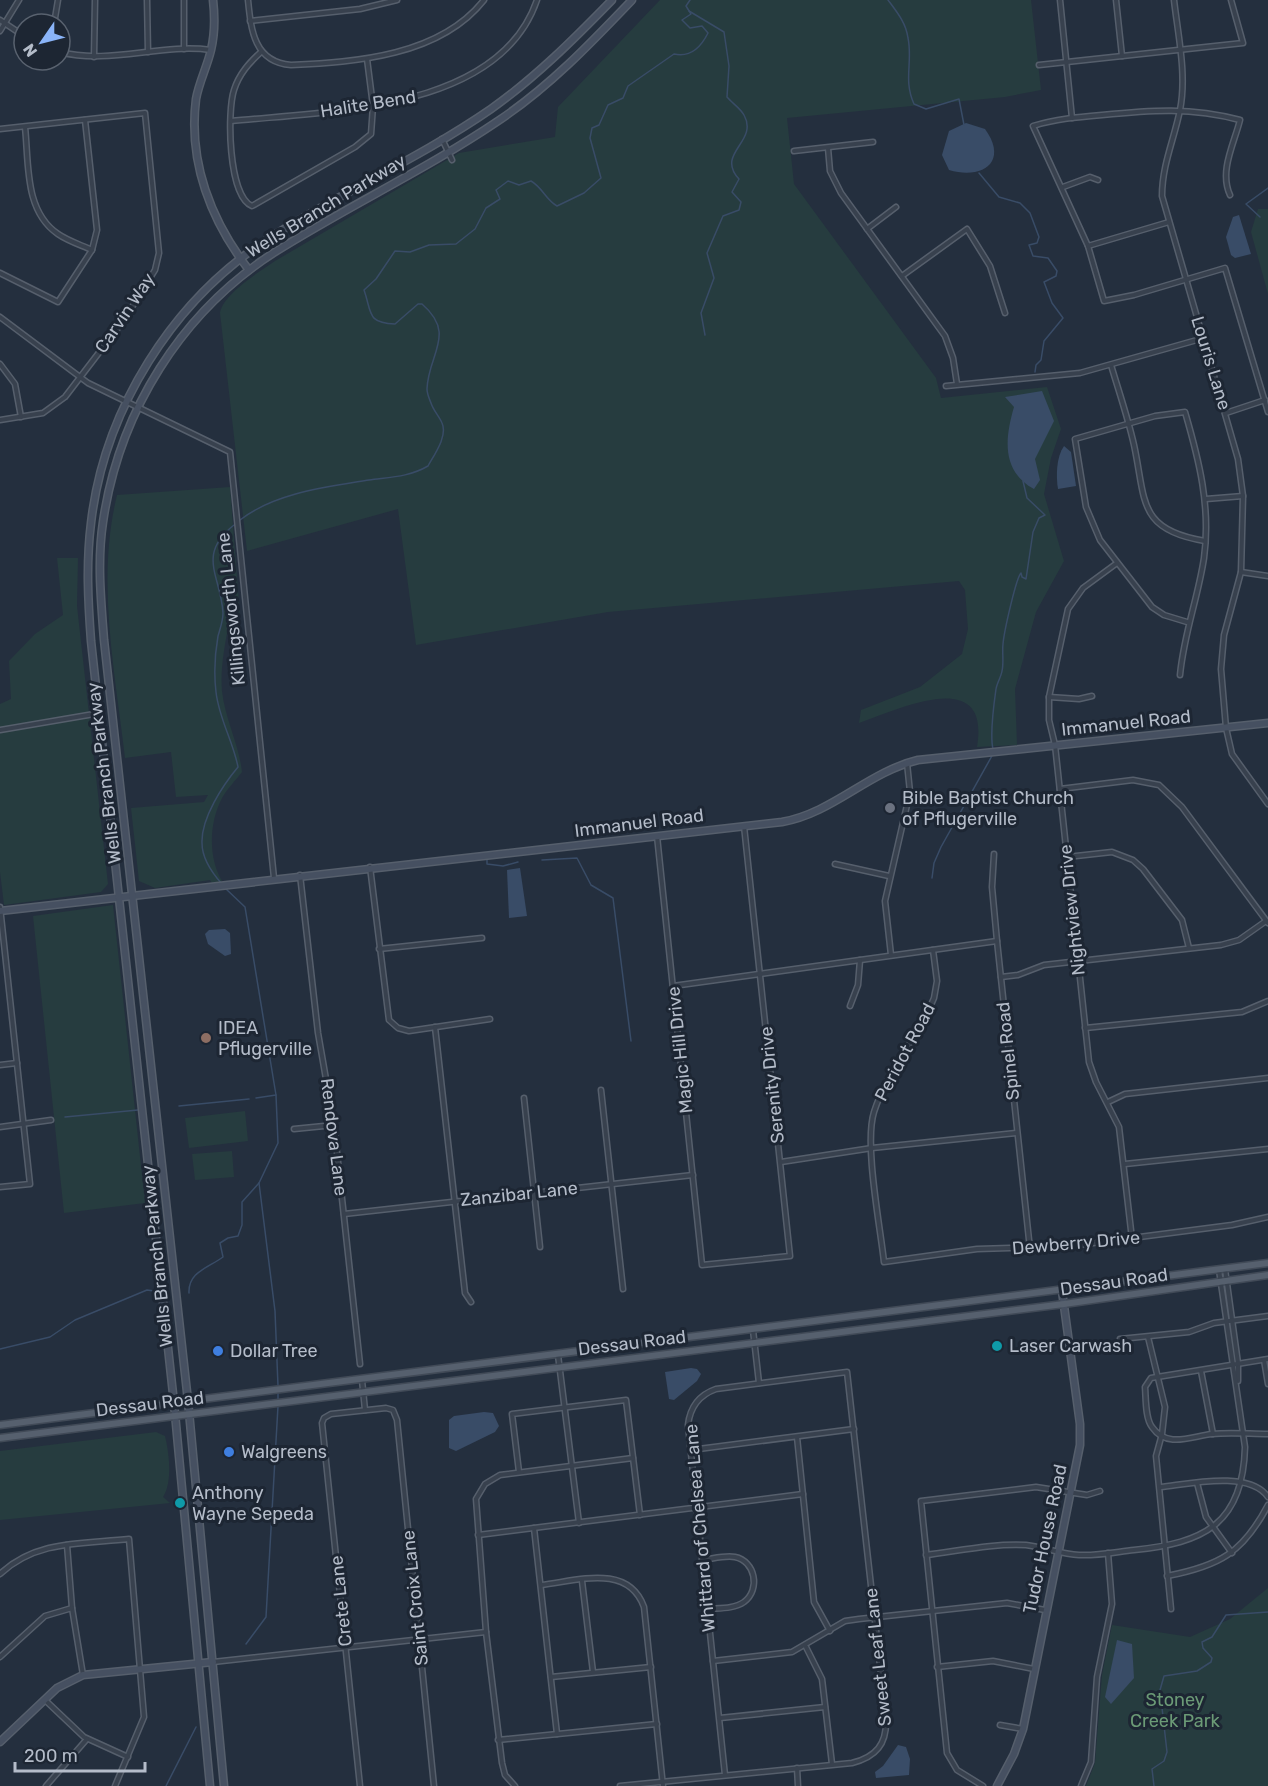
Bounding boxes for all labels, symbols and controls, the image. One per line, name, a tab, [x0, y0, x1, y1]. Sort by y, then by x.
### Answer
north arrow	[12, 12, 72, 72]
text: N	[19, 40, 41, 60]
street label: Halite Bend	[318, 86, 418, 122]
street label: Wells Branch Parkway	[242, 150, 410, 262]
street label: Carvin Way	[90, 269, 160, 357]
street label: Louris Lane	[1186, 313, 1236, 413]
street label: Killingsworth Lane	[212, 531, 250, 687]
street label: Wells Branch Parkway	[82, 681, 126, 865]
street label: Immanuel Road	[1060, 705, 1192, 741]
place label: Bible Baptist Church of Pflugerville	[902, 787, 1074, 830]
marker: Bible Baptist Church of Pflugerville	[883, 801, 897, 815]
street label: Immanuel Road	[573, 804, 705, 842]
street label: Nightview Drive	[1054, 844, 1090, 976]
street label: Magic Hill Drive	[662, 986, 698, 1114]
street label: Peridot Road	[870, 999, 940, 1105]
street label: Spinel Road	[992, 1001, 1024, 1101]
place label: IDEA Pflugerville	[218, 1017, 312, 1060]
street label: Serenity Drive	[755, 1025, 789, 1145]
marker: IDEA Pflugerville	[199, 1031, 213, 1045]
street label: Rendova Lane	[316, 1077, 352, 1197]
street label: Wells Branch Parkway	[137, 1164, 177, 1348]
street label: Zanzibar Lane	[459, 1177, 579, 1211]
street label: Dewberry Drive	[1011, 1226, 1141, 1260]
street label: Dessau Road	[1059, 1264, 1169, 1300]
street label: Dessau Road	[577, 1325, 687, 1361]
place label: Laser Carwash	[1009, 1335, 1132, 1357]
marker: Laser Carwash	[990, 1339, 1004, 1353]
place label: Dollar Tree	[230, 1340, 318, 1362]
marker: Dollar Tree	[211, 1344, 225, 1358]
street label: Dessau Road	[95, 1386, 205, 1422]
street label: Whittard of Chelsea Lane	[680, 1423, 720, 1633]
place label: Walgreens	[241, 1441, 327, 1463]
marker: Walgreens	[222, 1445, 236, 1459]
street label: Tudor House Road	[1018, 1462, 1072, 1616]
place label: Anthony Wayne Sepeda	[192, 1482, 314, 1525]
marker: Anthony Wayne Sepeda	[173, 1496, 187, 1510]
street label: Saint Croix Lane	[397, 1529, 433, 1667]
street label: Crete Lane	[325, 1554, 357, 1648]
street label: Sweet Leaf Lane	[860, 1587, 896, 1727]
park label: Stoney Creek Park	[1130, 1689, 1221, 1732]
scale bar	[15, 1735, 146, 1773]
text: 200 m	[24, 1745, 78, 1767]

